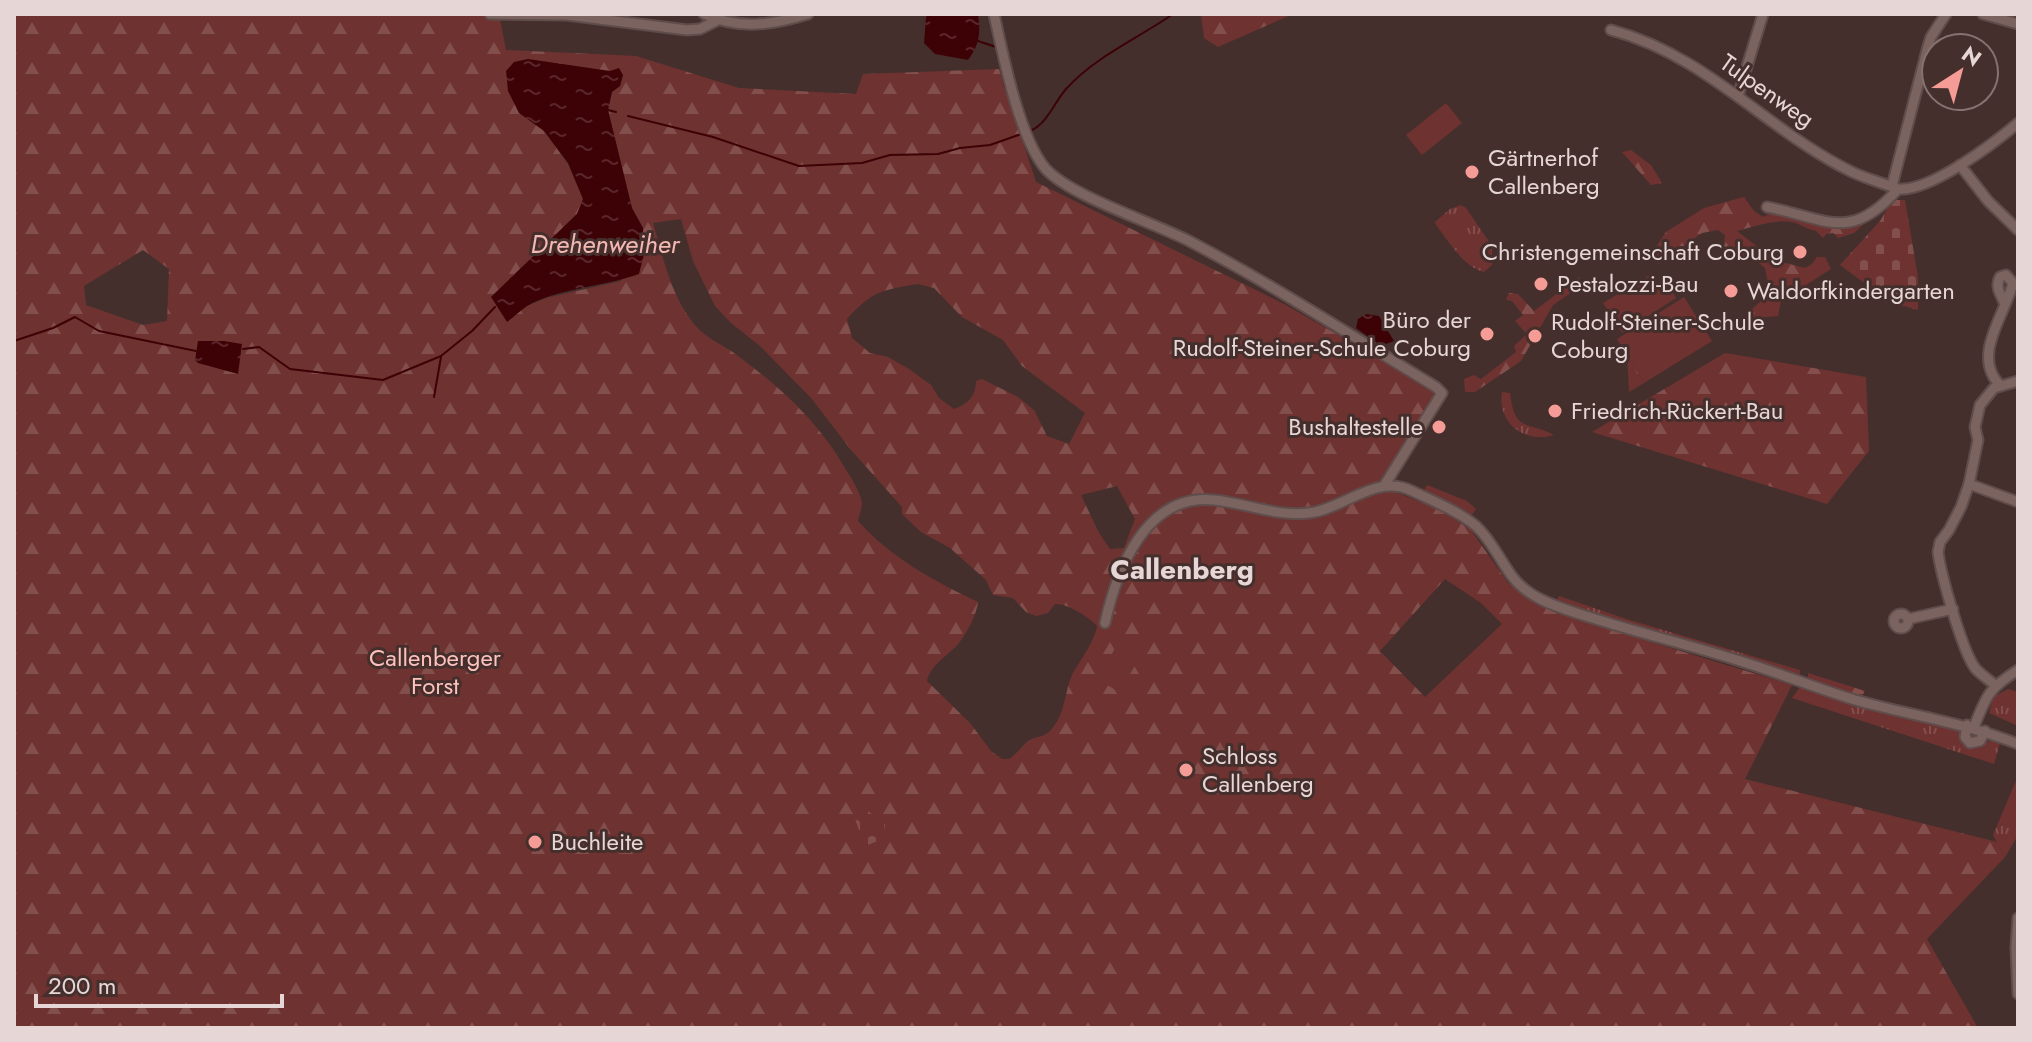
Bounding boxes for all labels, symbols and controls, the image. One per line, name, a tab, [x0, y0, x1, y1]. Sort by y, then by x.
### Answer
north arrow	[1920, 32, 2000, 112]
text: N	[1955, 38, 1988, 74]
street label: Tulpenweg	[1713, 45, 1822, 136]
place label: Gärtnerhof Callenberg	[1488, 140, 1600, 203]
marker: Gärtnerhof Callenberg	[1463, 163, 1481, 181]
water label: Drehenweiher	[531, 225, 681, 263]
place label: Christengemeinschaft Coburg	[1482, 234, 1784, 269]
marker: Christengemeinschaft Coburg	[1791, 243, 1809, 261]
place label: Pestalozzi-Bau	[1557, 266, 1699, 301]
place label: Waldorfkindergarten	[1747, 273, 1955, 308]
marker: Pestalozzi-Bau	[1532, 275, 1550, 293]
marker: Waldorfkindergarten	[1722, 282, 1740, 300]
place label: Büro der Rudolf-Steiner-Schule Coburg	[1173, 302, 1472, 365]
place label: Rudolf-Steiner-Schule Coburg	[1551, 304, 1765, 367]
marker: Büro der Rudolf-Steiner-Schule Coburg	[1478, 325, 1496, 343]
marker: Rudolf-Steiner-Schule Coburg	[1526, 327, 1544, 345]
place label: Friedrich-Rückert-Bau	[1571, 393, 1783, 428]
marker: Friedrich-Rückert-Bau	[1546, 402, 1564, 420]
place label: Bushaltestelle	[1288, 409, 1423, 444]
marker: Bushaltestelle	[1430, 418, 1448, 436]
district label: Callenberg	[1110, 549, 1254, 590]
park label: Callenberger Forst	[369, 640, 502, 703]
place label: Schloss Callenberg	[1202, 738, 1314, 801]
marker: Schloss Callenberg	[1177, 761, 1195, 779]
place label: Buchleite	[551, 824, 643, 859]
marker: Buchleite	[526, 833, 544, 851]
scale bar	[36, 958, 282, 1008]
text: 200 m	[48, 968, 116, 1003]

